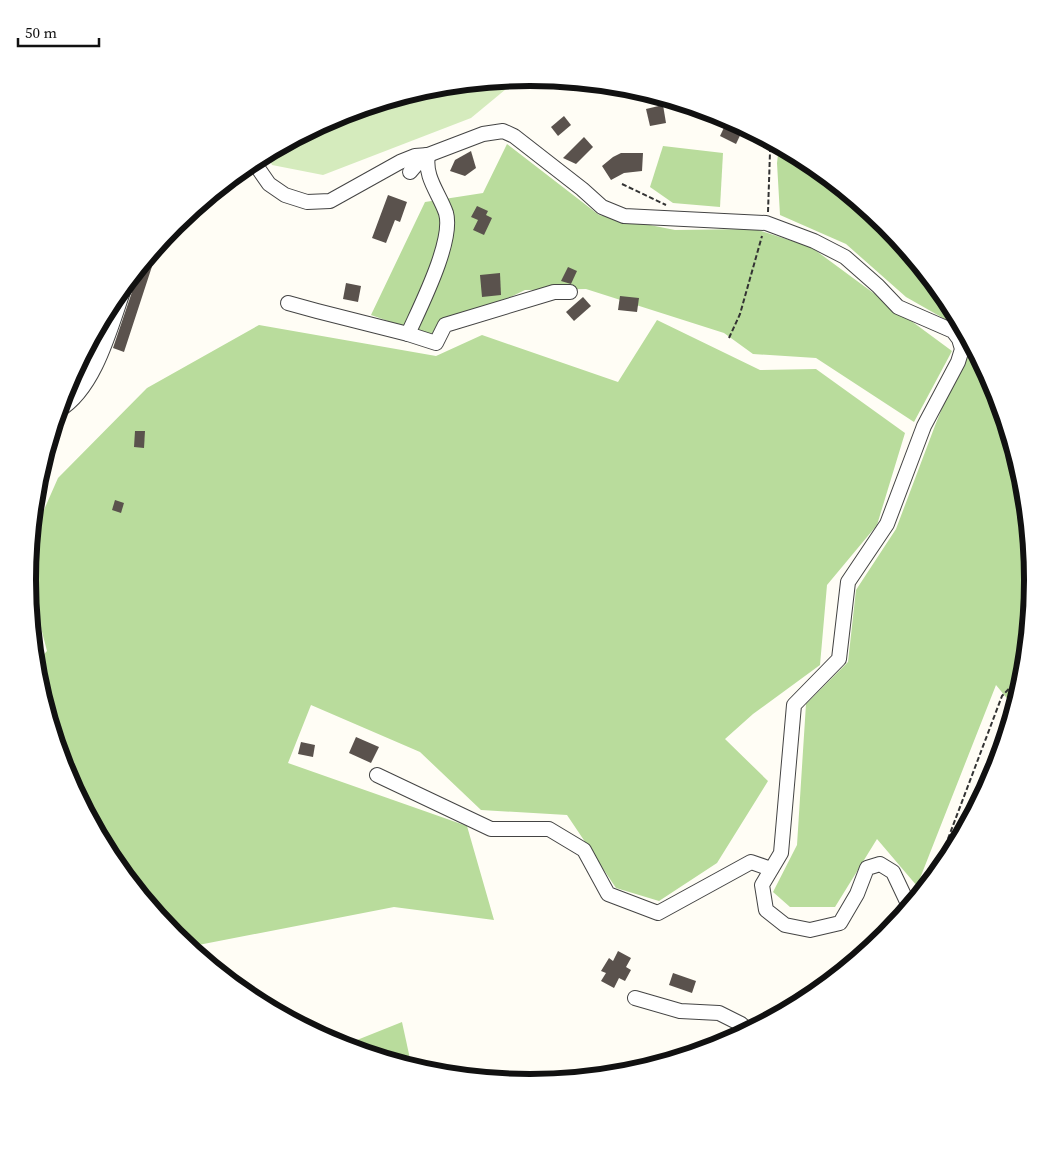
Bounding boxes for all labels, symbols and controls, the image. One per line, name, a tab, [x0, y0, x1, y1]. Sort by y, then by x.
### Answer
scale bar	[18, 15, 99, 47]
text: 50 m	[25, 22, 57, 43]

